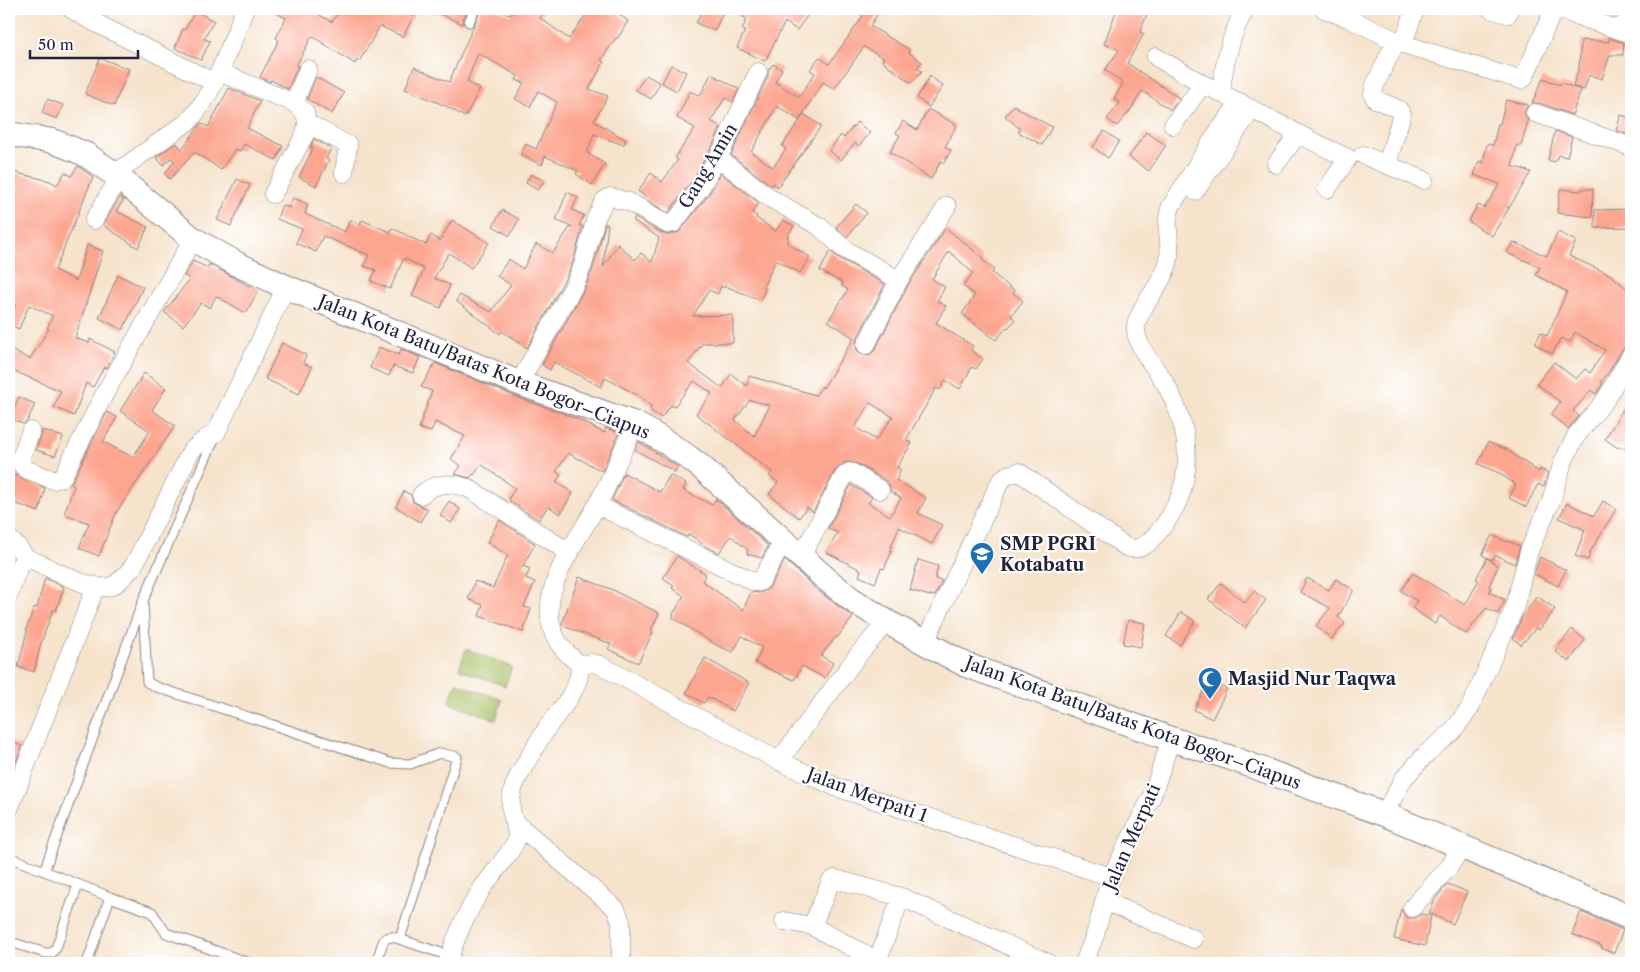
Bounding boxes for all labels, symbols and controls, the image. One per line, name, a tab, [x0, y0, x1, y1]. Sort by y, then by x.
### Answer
scale bar	[30, 28, 138, 60]
text: 50 m	[38, 35, 74, 54]
street label: Gang Amin	[674, 119, 742, 213]
street label: Jalan Kota Batu/Batas Kota Bogor–Ciapus	[312, 289, 653, 444]
place label: SMP PGRI Kotabatu	[1000, 533, 1096, 576]
school or university icon: SMP PGRI Kotabatu	[969, 541, 995, 575]
street label: Jalan Kota Batu/Batas Kota Bogor–Ciapus	[959, 651, 1304, 794]
mosque icon: Masjid Nur Taqwa	[1197, 666, 1223, 700]
place label: Masjid Nur Taqwa	[1228, 668, 1397, 690]
street label: Jalan Merpati 1	[801, 762, 931, 827]
street label: Jalan Merpati	[1097, 780, 1166, 896]

